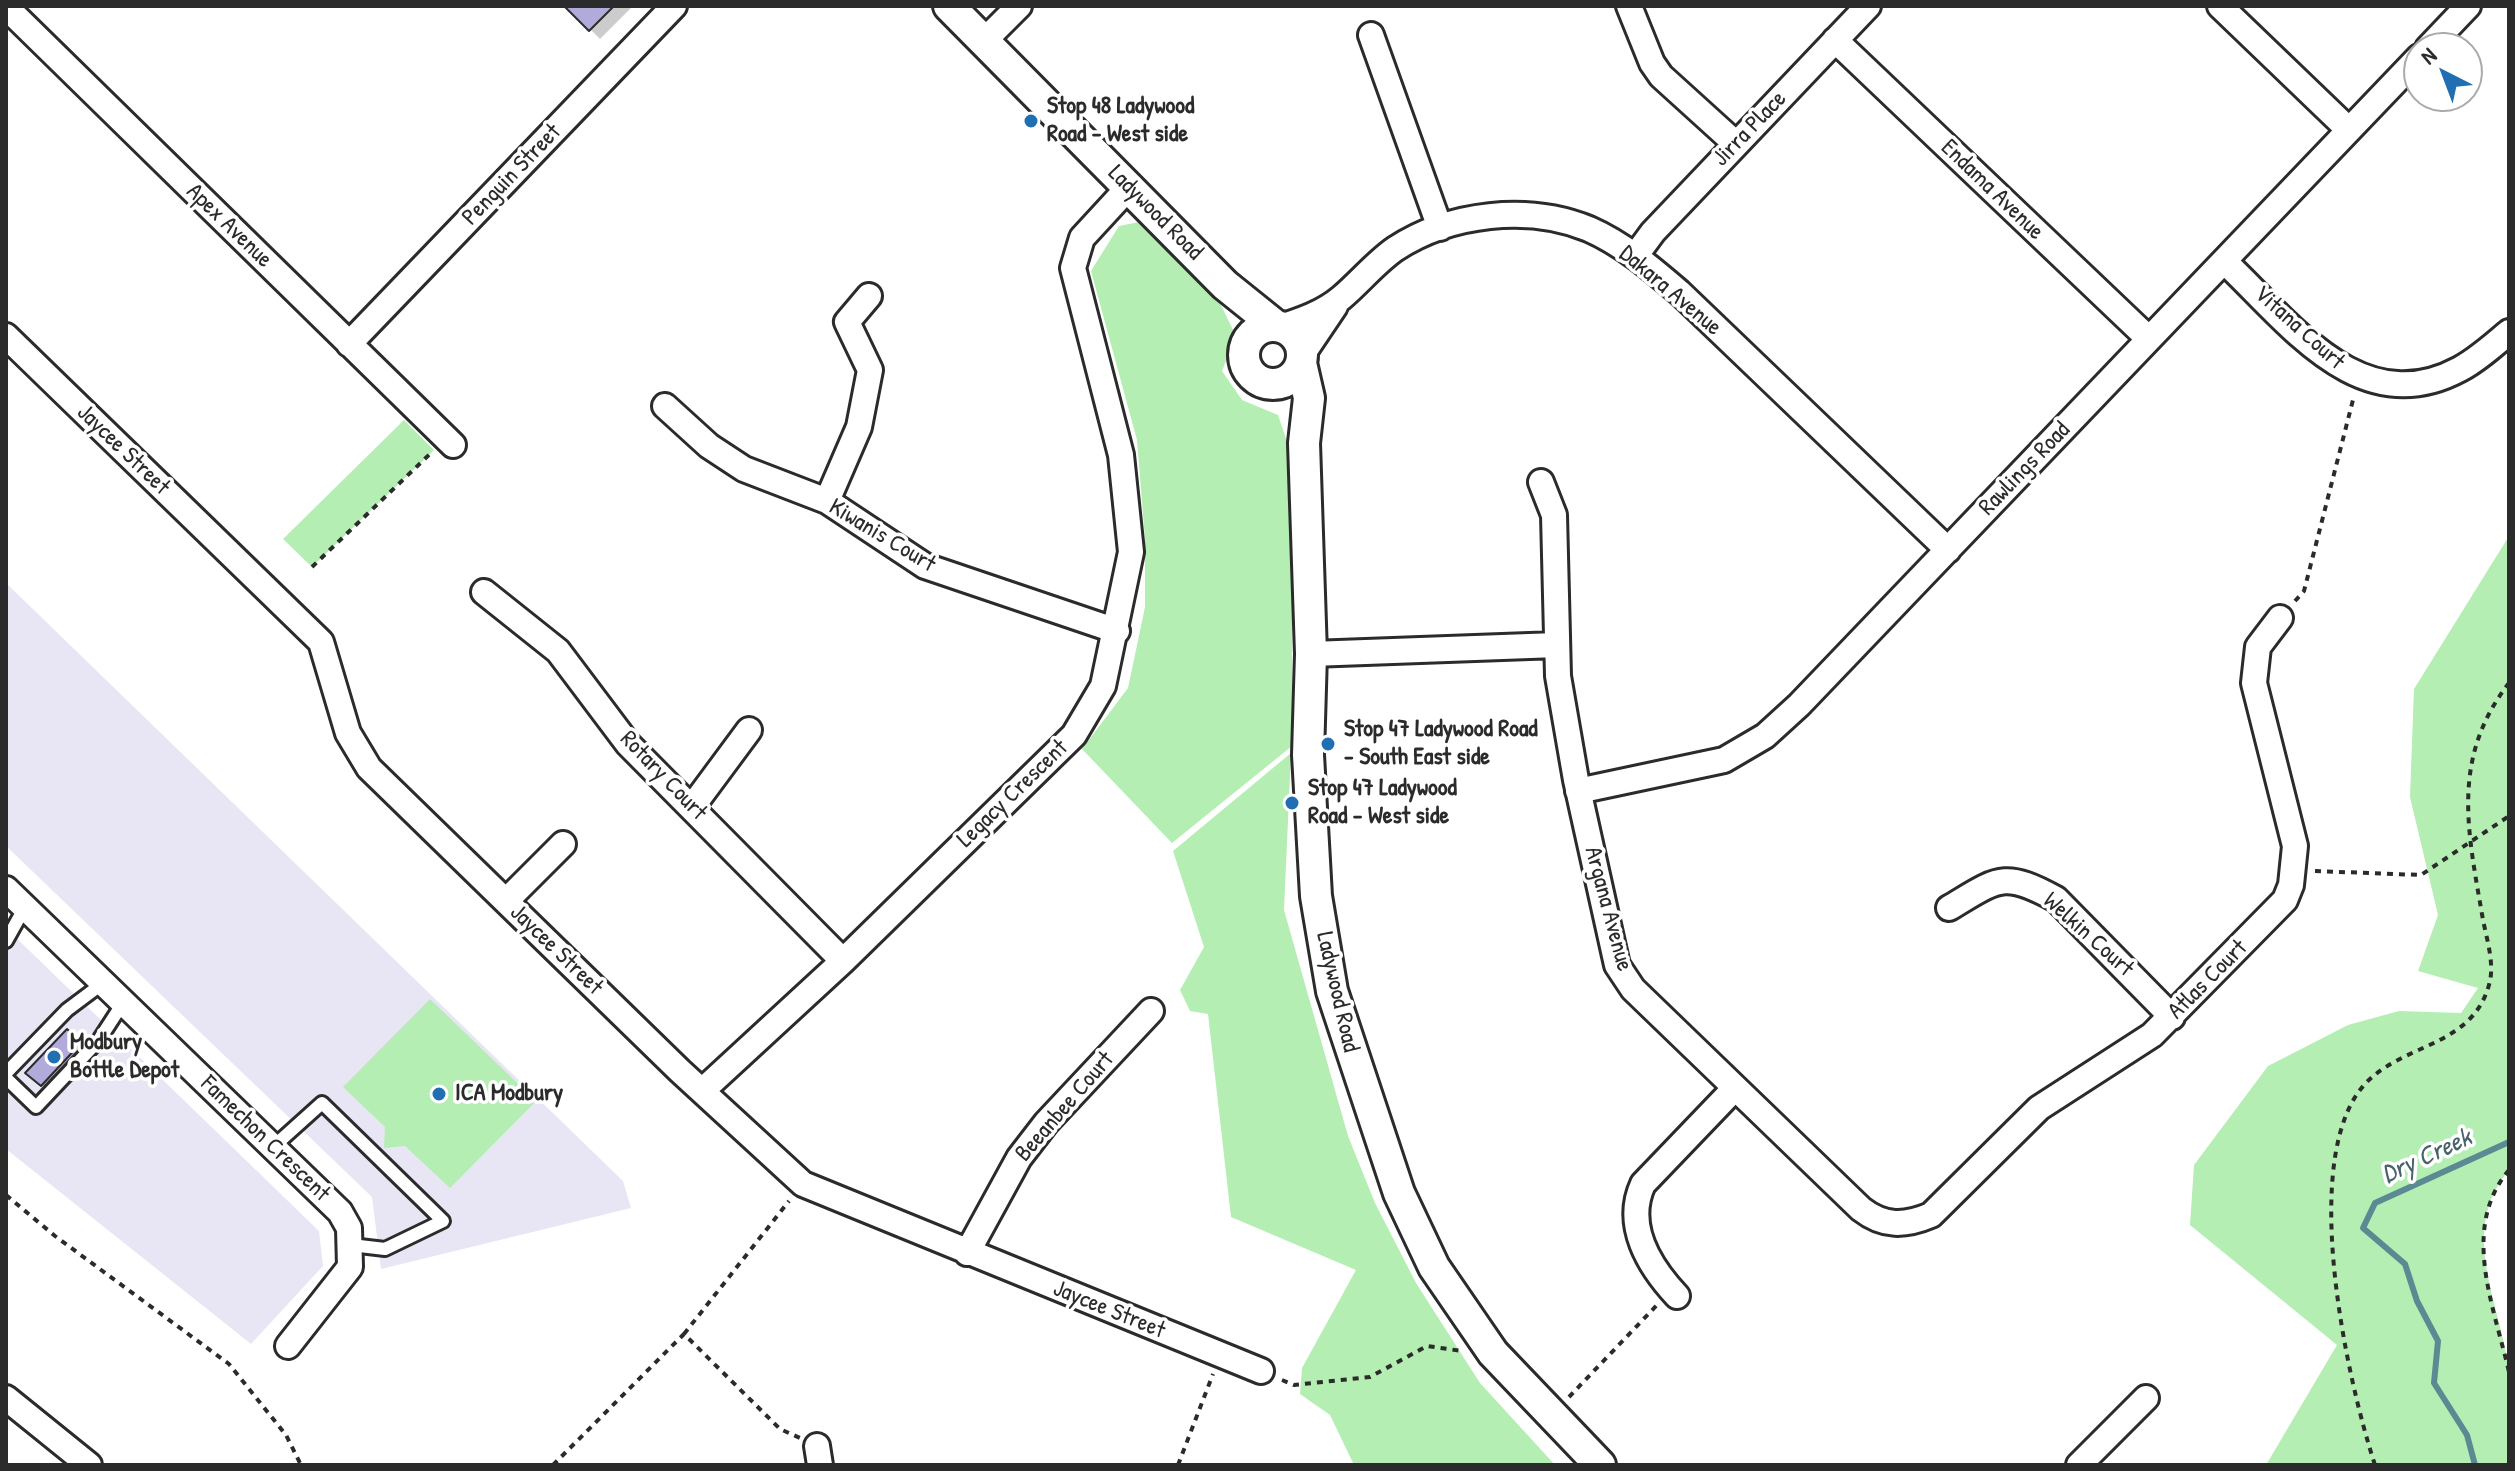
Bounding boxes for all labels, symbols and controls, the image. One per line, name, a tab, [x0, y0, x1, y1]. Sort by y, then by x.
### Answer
north arrow	[2403, 32, 2483, 112]
text: N	[2414, 41, 2443, 71]
street label: Jirra Place	[1707, 85, 1793, 173]
place label: Stop 48 Ladywood Road - West side	[1047, 93, 1194, 149]
marker: Stop 48 Ladywood Road - West side	[1022, 112, 1040, 130]
street label: Penguin Street	[457, 118, 567, 232]
street label: Endama Avenue	[1934, 134, 2050, 246]
street label: Ladywood Road	[1102, 160, 1208, 266]
street label: Apex Avenue	[180, 178, 278, 274]
street label: Dakara Avenue	[1613, 240, 1727, 342]
street label: Vitana Court	[2248, 280, 2350, 376]
street label: Jaycee Street	[70, 399, 176, 501]
street label: Rawlings Road	[1973, 416, 2077, 522]
street label: Kiwanis Court	[823, 493, 941, 579]
place label: Stop 47 Ladywood Road - South East side	[1344, 716, 1538, 772]
street label: Rotary Court	[613, 725, 713, 827]
street label: Legacy Crescent	[952, 734, 1074, 854]
marker: Stop 47 Ladywood Road - South East side	[1319, 735, 1337, 753]
place label: Stop 47 Ladywood Road - West side	[1308, 775, 1457, 831]
marker: Stop 47 Ladywood Road - West side	[1283, 794, 1301, 812]
street label: Argana Avenue	[1578, 844, 1638, 974]
street label: Welkin Court	[2037, 887, 2139, 983]
street label: Jaycee Street	[503, 899, 609, 1001]
street label: Ladywood Road	[1309, 929, 1365, 1055]
street label: Atlas Court	[2162, 934, 2254, 1026]
place label: Modbury Bottle Depot	[70, 1029, 179, 1085]
street label: Beeanbee Court	[1010, 1046, 1120, 1168]
marker: Modbury Bottle Depot	[45, 1048, 63, 1066]
street label: Famechon Crescent	[194, 1070, 336, 1208]
place label: ICA Modbury	[455, 1080, 563, 1108]
marker: ICA Modbury	[430, 1085, 448, 1103]
water label: Dry Creek	[2377, 1123, 2477, 1191]
street label: Jaycee Street	[1049, 1275, 1169, 1345]

